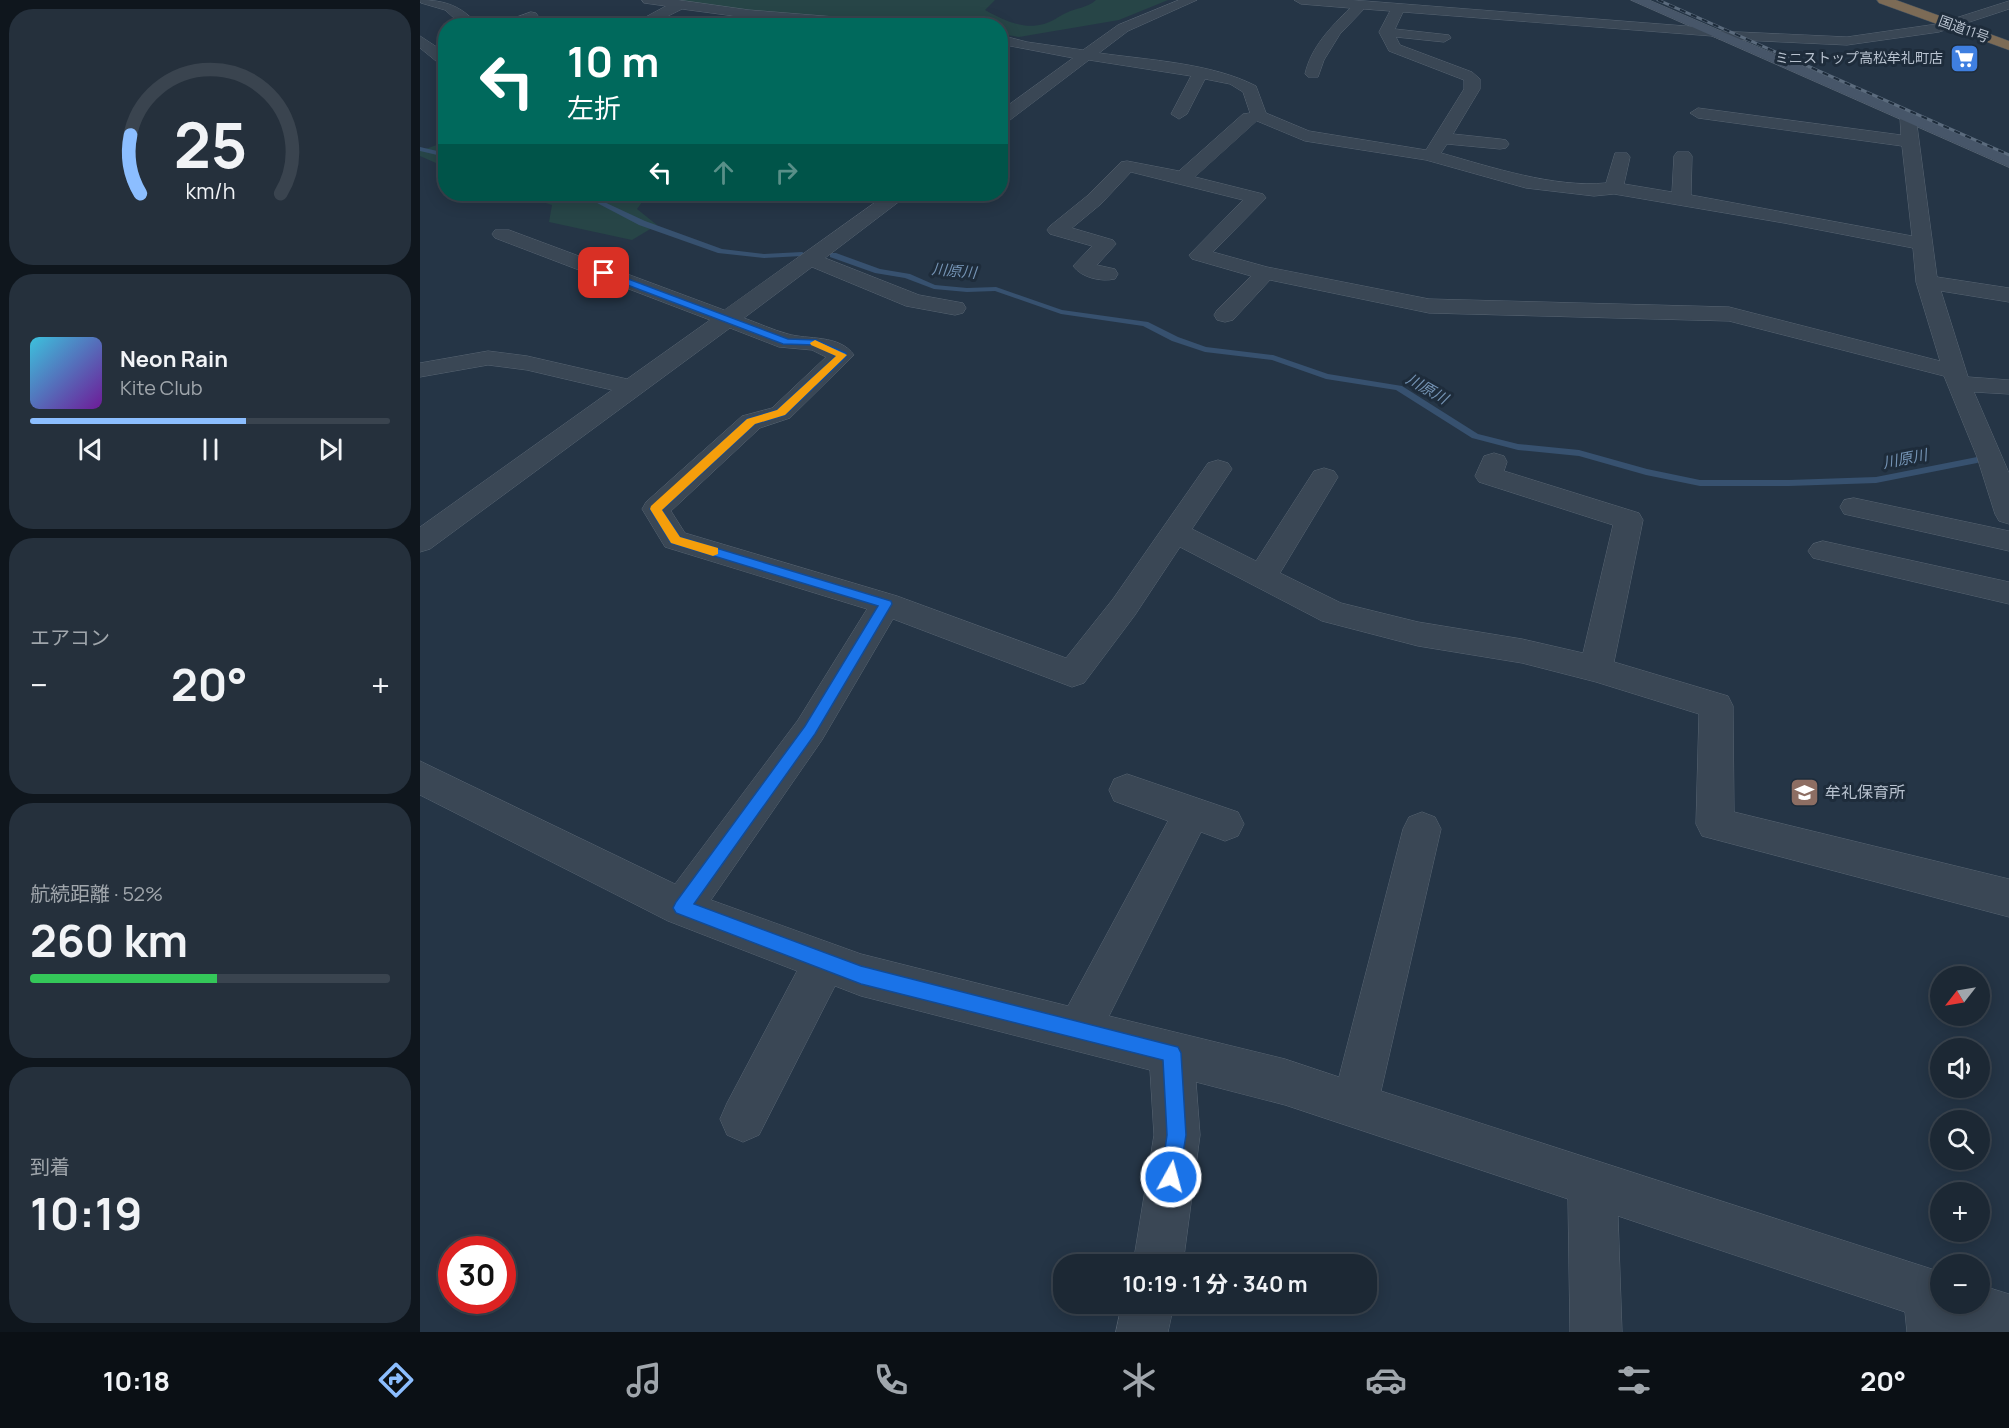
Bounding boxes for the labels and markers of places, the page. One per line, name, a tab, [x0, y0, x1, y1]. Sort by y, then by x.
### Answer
supermarket icon: ミニストップ高松牟礼町店	[1948, 42, 1980, 74]
place label: ミニストップ高松牟礼町店	[1775, 48, 1943, 67]
pin	[578, 247, 629, 298]
school or university icon: 牟礼保育所	[1788, 776, 1820, 808]
place label: 牟礼保育所	[1825, 781, 1905, 803]

